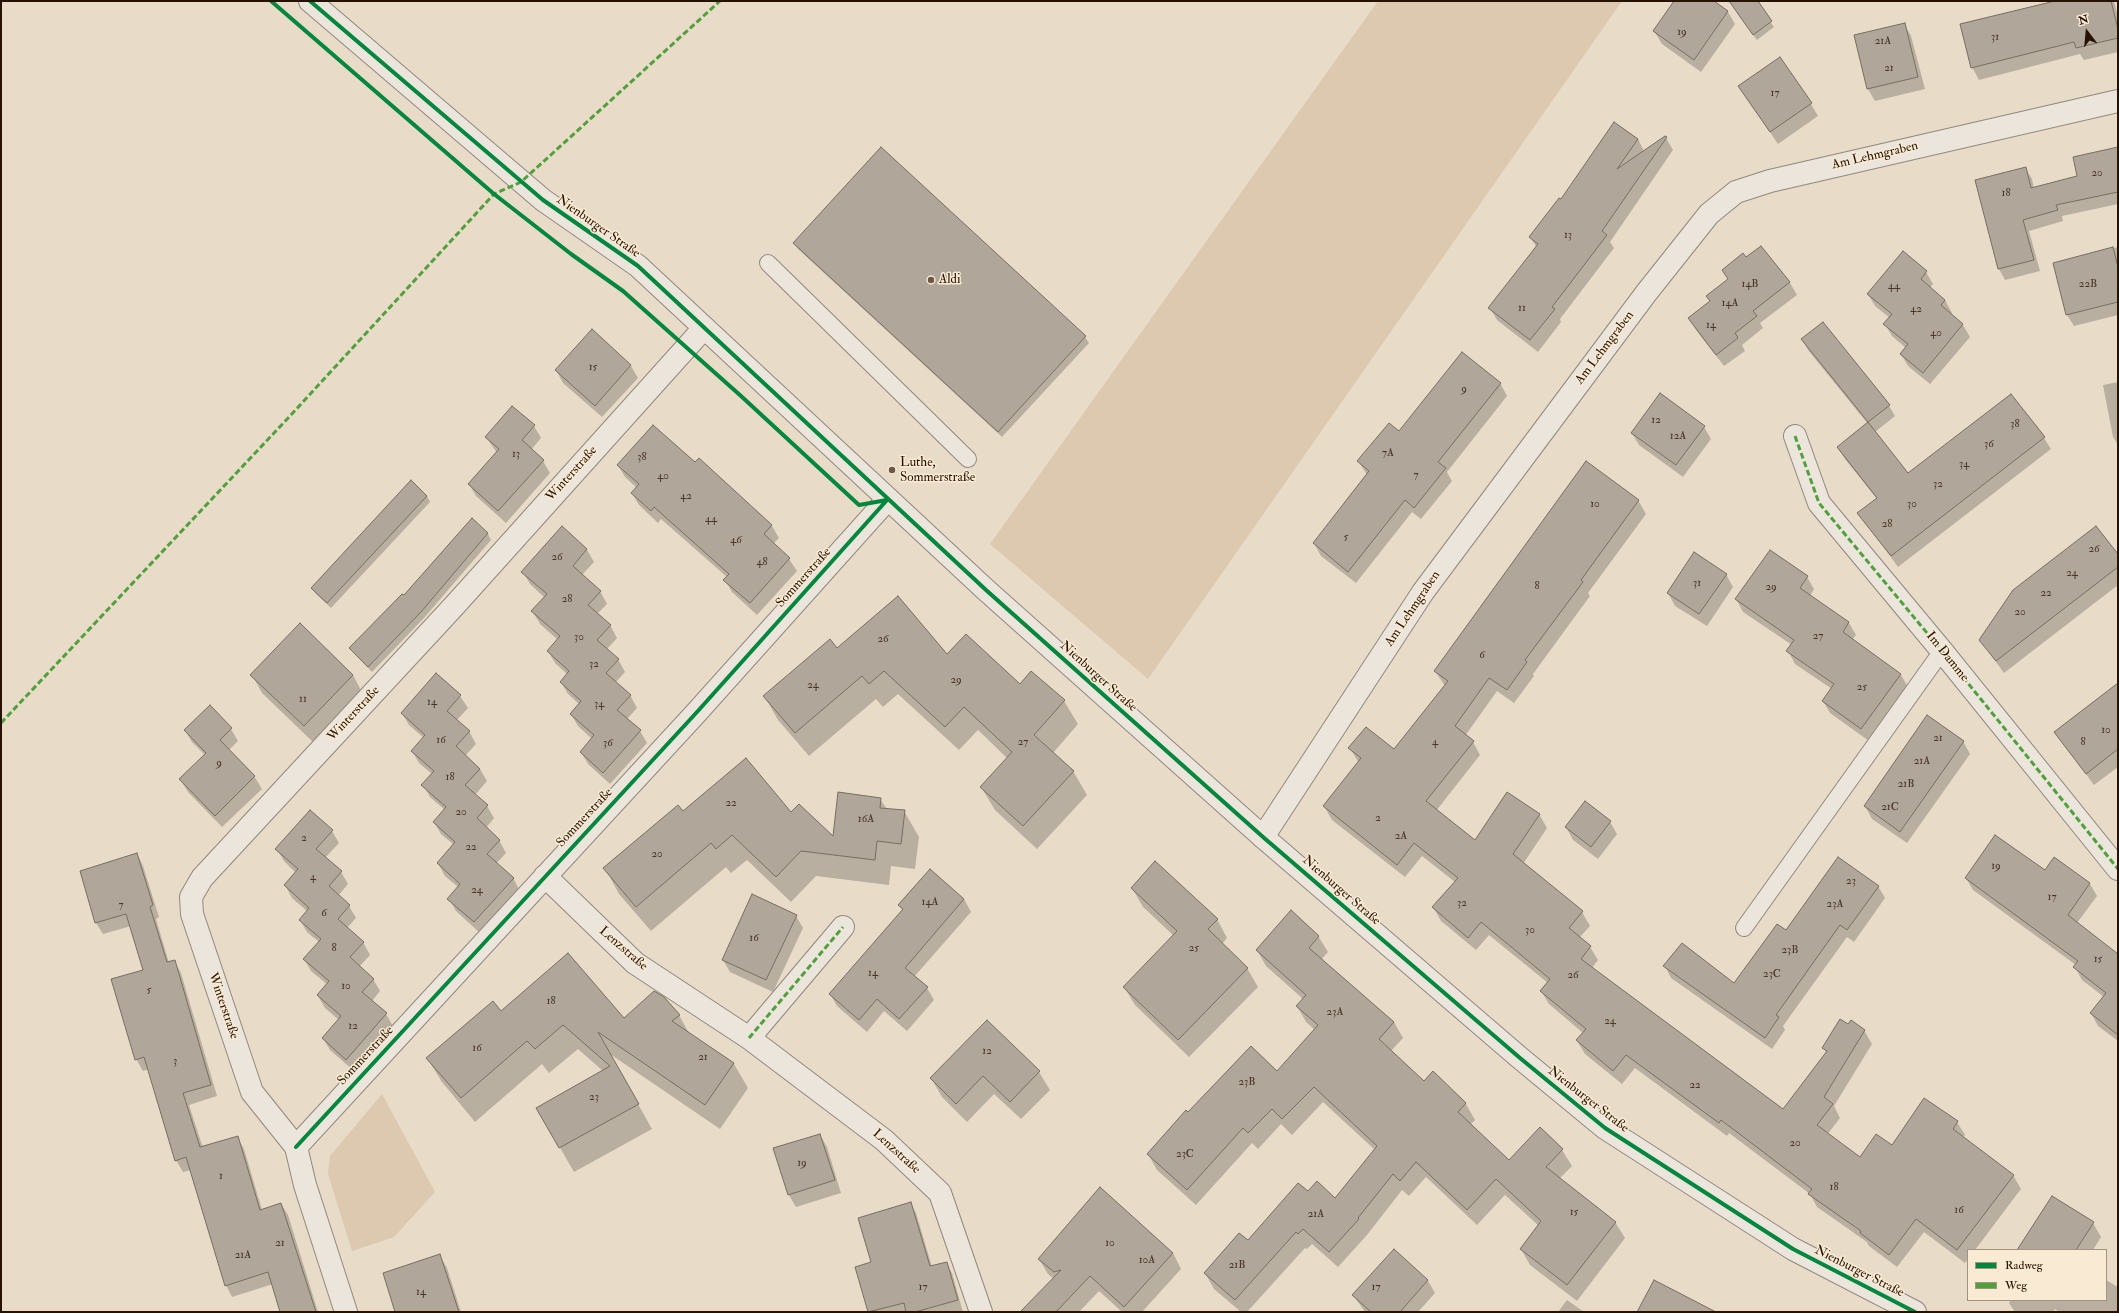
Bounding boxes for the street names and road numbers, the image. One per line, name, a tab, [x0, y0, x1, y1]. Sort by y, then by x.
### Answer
street label: Am Lehmgraben	[1830, 139, 1920, 173]
street label: Nienburger Straße	[553, 192, 643, 262]
street label: Am Lehmgraben	[1572, 308, 1638, 388]
street label: Winterstraße	[543, 443, 601, 505]
street label: Sommerstraße	[773, 545, 835, 611]
street label: Am Lehmgraben	[1382, 568, 1444, 650]
street label: Im Damme	[1922, 629, 1972, 685]
street label: Nienburger Straße	[1056, 638, 1140, 716]
street label: Winterstraße	[325, 683, 383, 745]
street label: Sommerstraße	[554, 785, 616, 851]
street label: Nienburger Straße	[1299, 853, 1383, 929]
street label: Lenzstraße	[596, 924, 650, 974]
street label: Winterstraße	[204, 971, 242, 1041]
street label: Sommerstraße	[335, 1023, 397, 1089]
street label: Nienburger Straße	[1544, 1064, 1632, 1136]
street label: Lenzstraße	[869, 1126, 923, 1178]
street label: Nienburger Straße	[1812, 1243, 1906, 1301]

